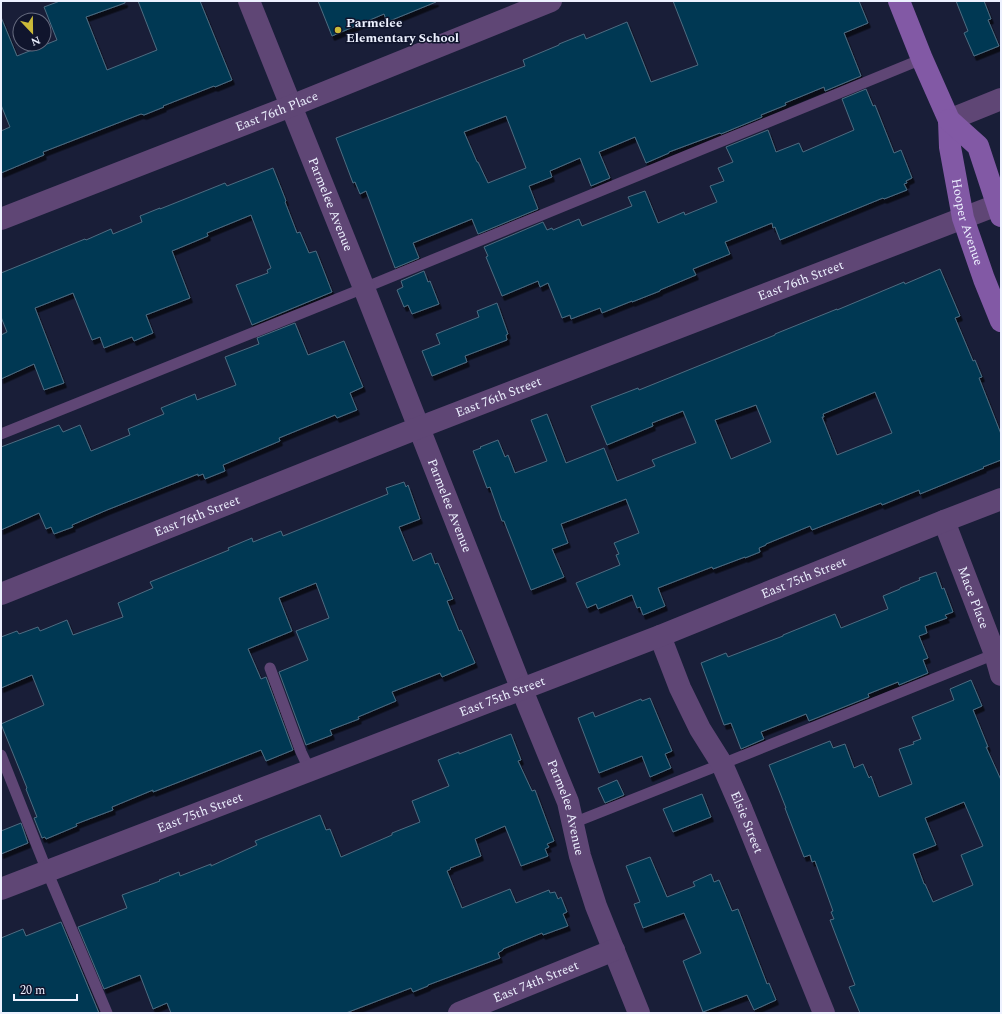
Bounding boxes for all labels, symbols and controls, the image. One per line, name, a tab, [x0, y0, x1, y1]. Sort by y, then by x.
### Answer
north arrow	[12, 12, 52, 52]
place label: Parmelee Elementary School	[346, 13, 459, 48]
marker: Parmelee Elementary School	[333, 25, 343, 35]
text: N	[28, 31, 43, 50]
street label: East 76th Place	[232, 86, 321, 137]
street label: Parmelee Avenue	[303, 154, 358, 254]
street label: Hooper Avenue	[946, 177, 989, 268]
street label: East 76th Street	[755, 255, 847, 306]
street label: East 76th Street	[452, 371, 545, 423]
street label: Parmelee Avenue	[422, 456, 477, 556]
street label: East 76th Street	[151, 490, 243, 542]
street label: East 75th Street	[758, 551, 850, 604]
street label: Mace Place	[952, 563, 994, 632]
street label: East 75th Street	[456, 671, 549, 722]
street label: Parmelee Avenue	[542, 757, 590, 858]
street label: East 75th Street	[154, 787, 246, 838]
street label: Elsie Street	[725, 788, 769, 857]
street label: East 74th Street	[490, 955, 582, 1008]
scale bar	[14, 976, 77, 1002]
text: 20 m	[20, 981, 45, 1000]

